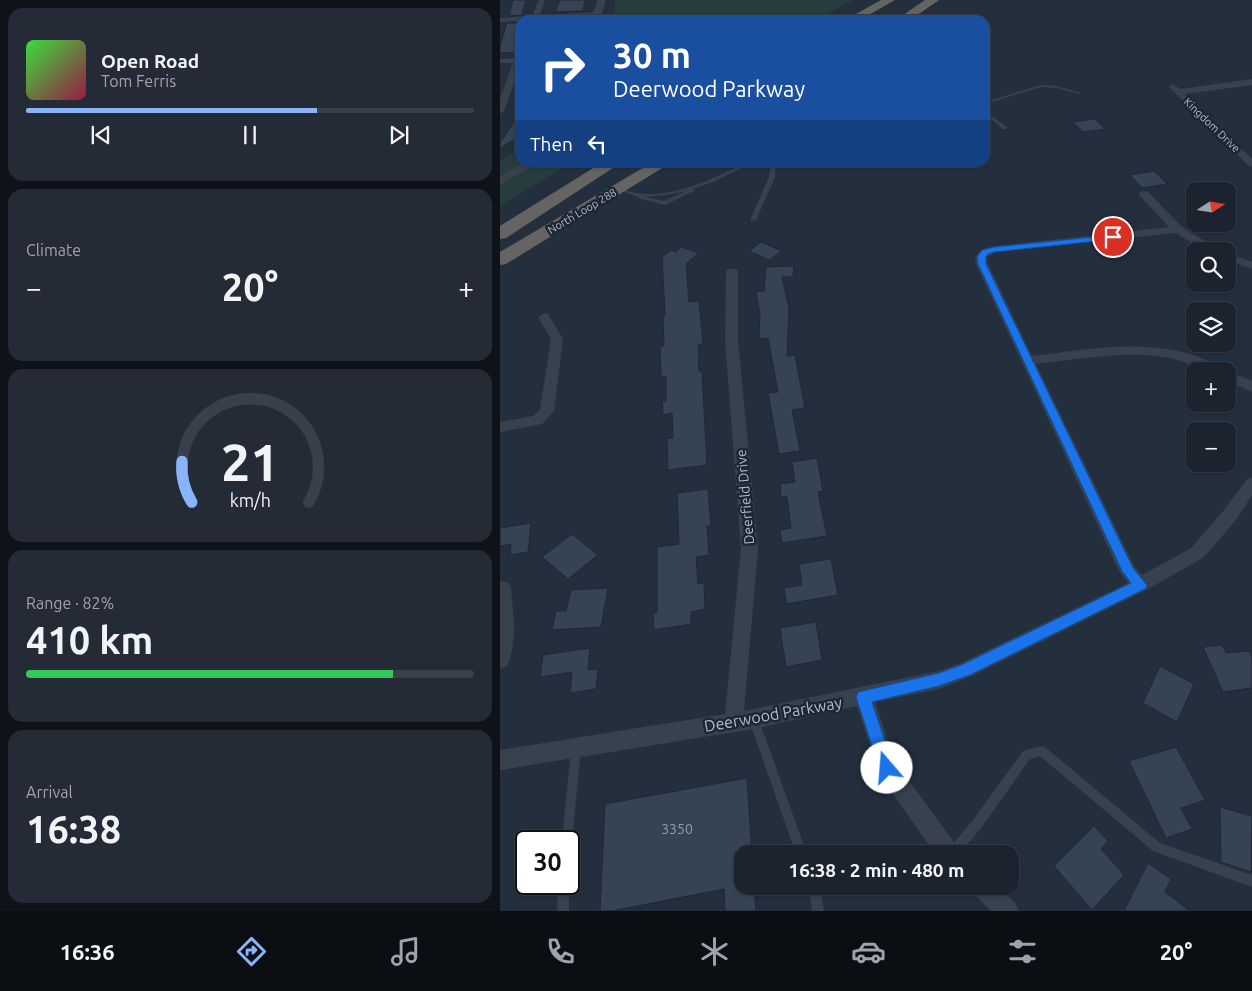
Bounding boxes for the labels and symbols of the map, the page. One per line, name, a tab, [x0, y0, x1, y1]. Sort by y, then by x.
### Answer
street label: Kingdom Drive	[1182, 95, 1242, 155]
north arrow	[1186, 182, 1236, 232]
street label: North Loop 288	[546, 186, 618, 236]
pin	[1092, 216, 1134, 258]
street label: Deerfield Drive	[733, 449, 757, 545]
street label: Deerwood Parkway	[703, 693, 844, 735]
position arrow	[860, 741, 912, 793]
house number: 3350	[661, 821, 693, 837]
speed limit sign: 30	[515, 830, 580, 895]

